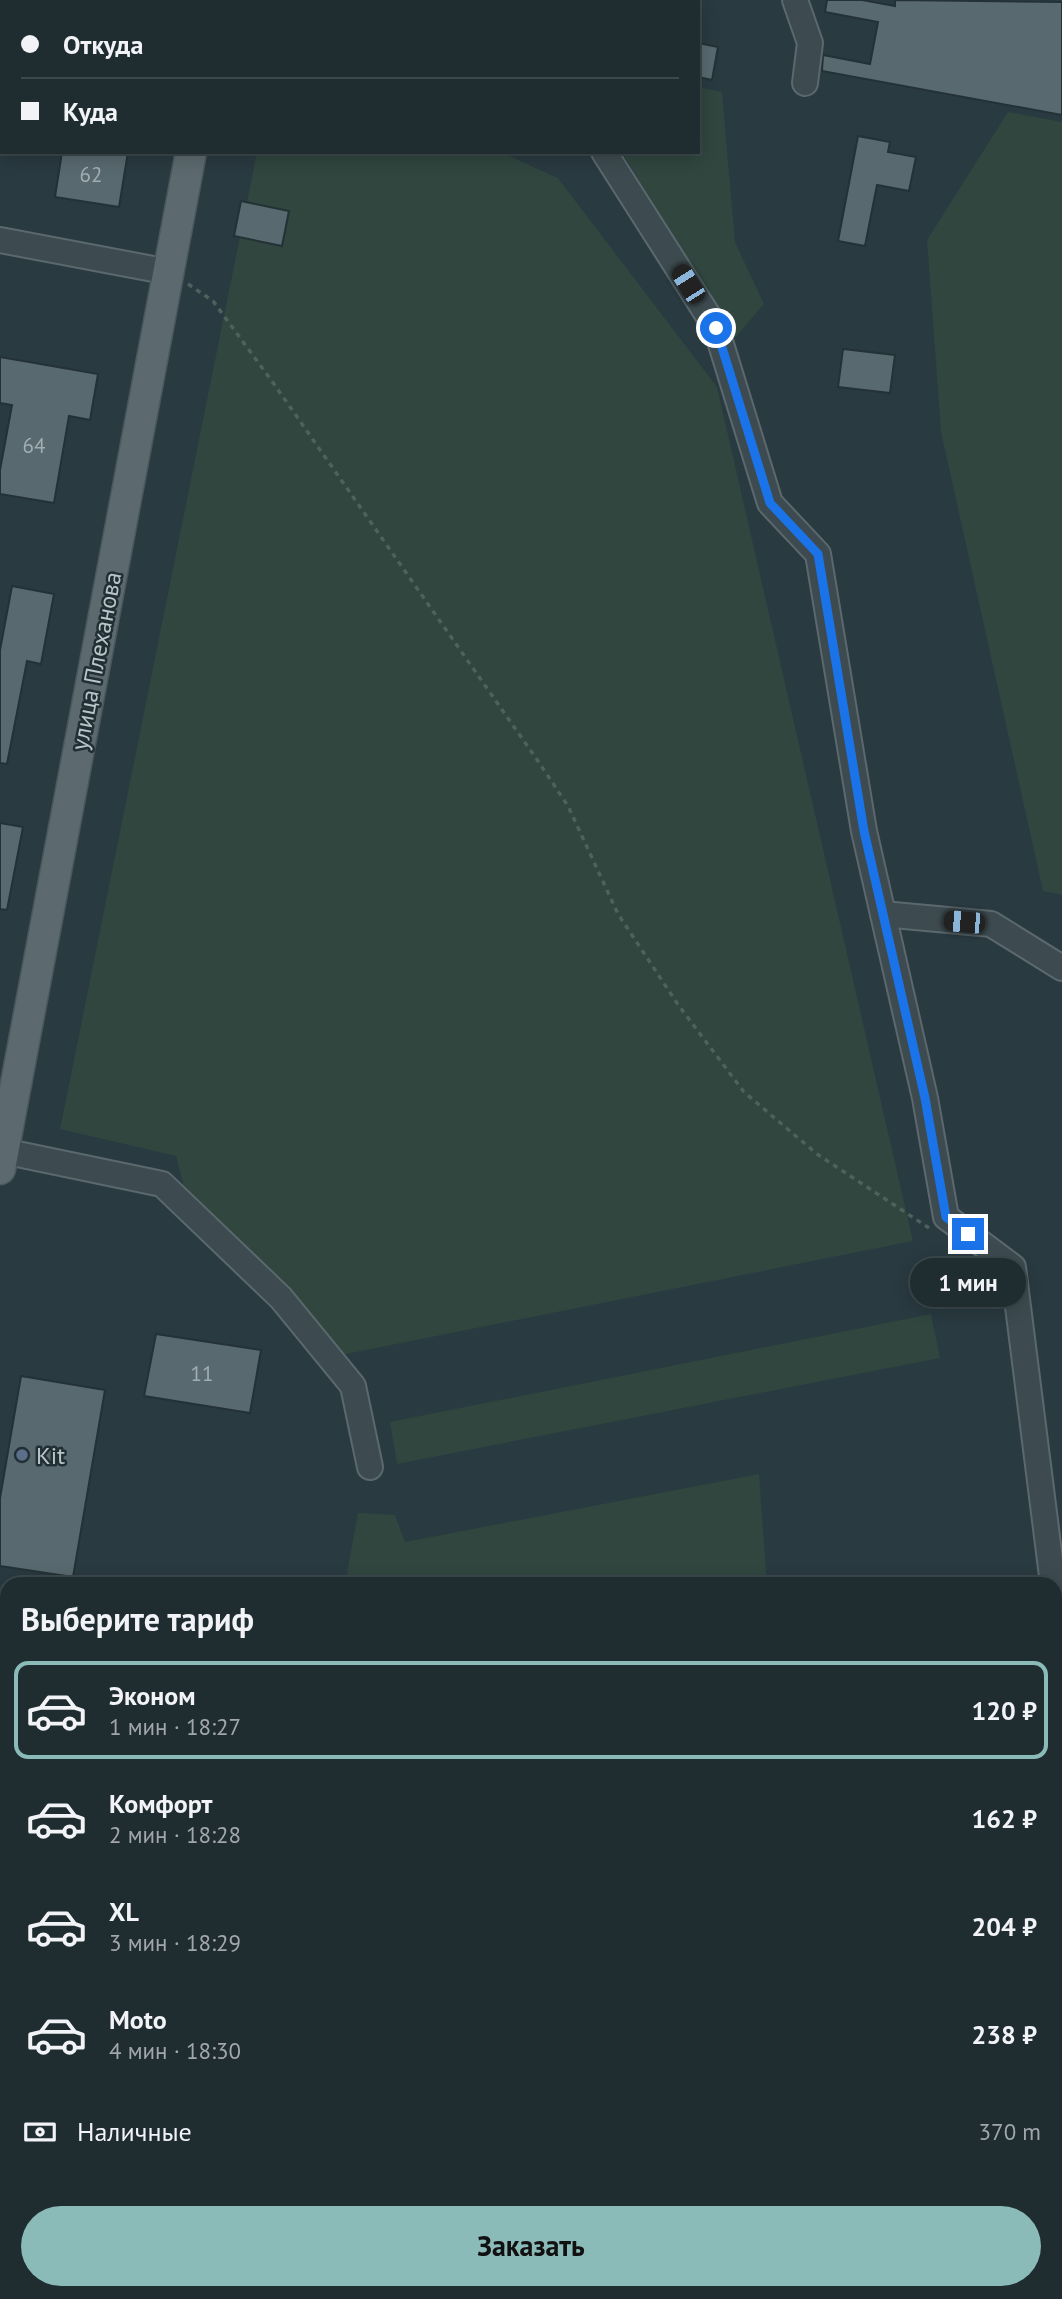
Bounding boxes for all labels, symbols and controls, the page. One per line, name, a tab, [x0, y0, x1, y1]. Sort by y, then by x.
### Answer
text: Откуда	[63, 28, 143, 61]
text: Куда	[63, 95, 118, 128]
house number: 62	[80, 161, 102, 188]
car	[668, 261, 709, 307]
route start	[700, 312, 732, 344]
house number: 64	[23, 432, 45, 459]
street label: улица Плеханова	[64, 569, 128, 753]
car	[943, 910, 986, 934]
route end	[952, 1218, 984, 1250]
callout: 1 мин	[910, 1258, 1026, 1308]
text: 1 мин	[938, 1268, 998, 1297]
house number: 11	[191, 1360, 213, 1387]
place label: Kit	[36, 1440, 65, 1471]
marker: Kit	[14, 1447, 30, 1463]
text: Выберите тариф	[21, 1598, 254, 1640]
icon: car	[25, 1679, 88, 1742]
text: Эконом	[109, 1679, 196, 1712]
text: 120 ₽	[971, 1694, 1037, 1727]
text: 1 мин · 18:27	[109, 1712, 241, 1741]
icon: car	[25, 1787, 88, 1850]
text: Комфорт	[109, 1787, 212, 1820]
text: 162 ₽	[971, 1802, 1037, 1835]
text: 2 мин · 18:28	[109, 1820, 241, 1849]
icon: car	[25, 1895, 88, 1958]
text: XL	[109, 1895, 139, 1928]
text: 204 ₽	[971, 1910, 1037, 1943]
text: 3 мин · 18:29	[109, 1928, 241, 1957]
icon: car	[25, 2003, 88, 2066]
text: Moto	[109, 2003, 167, 2036]
text: 238 ₽	[971, 2018, 1037, 2051]
text: 4 мин · 18:30	[109, 2036, 241, 2065]
icon: cash	[21, 2113, 59, 2151]
text: Наличные	[77, 2115, 192, 2148]
text: 370 m	[979, 2117, 1041, 2146]
button: Заказать	[21, 2206, 1041, 2286]

